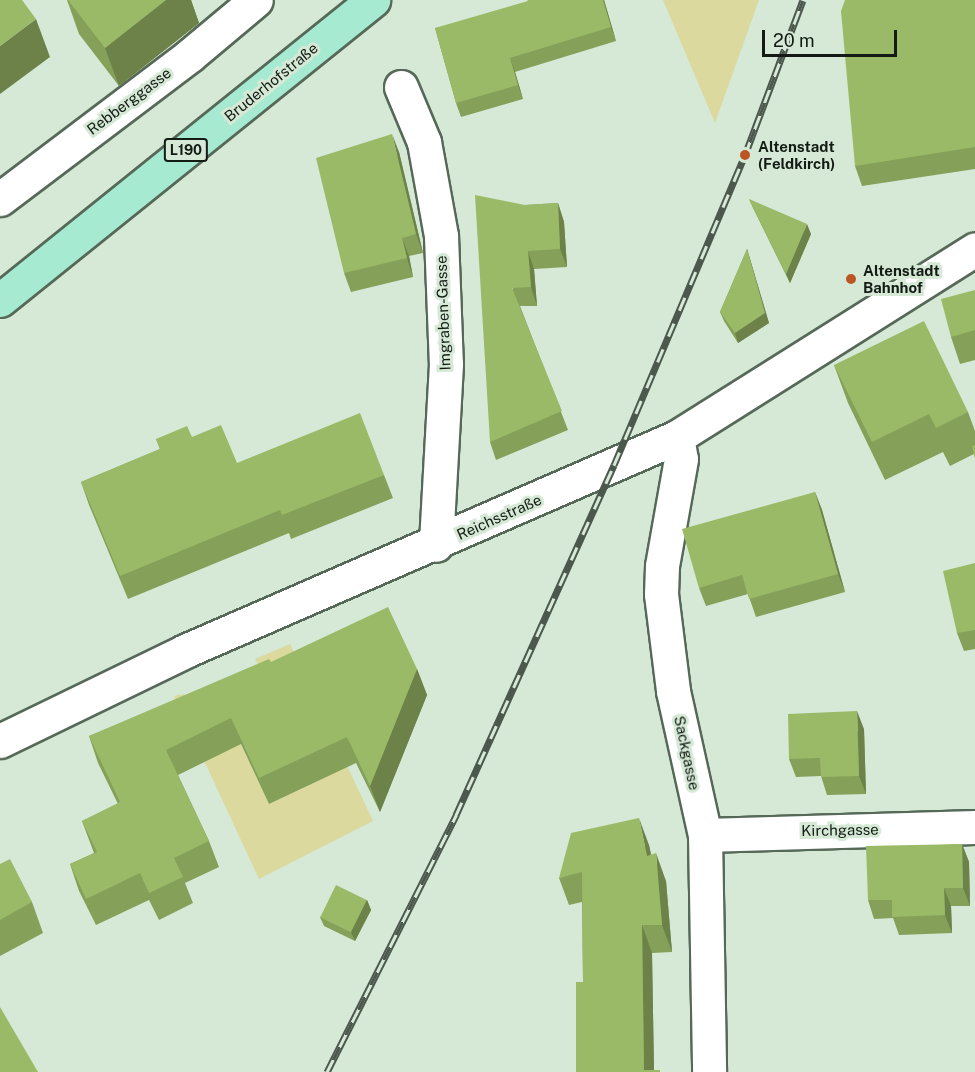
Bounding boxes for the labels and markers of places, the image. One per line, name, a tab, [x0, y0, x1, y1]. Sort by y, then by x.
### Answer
place label: Altenstadt (Feldkirch)	[758, 137, 835, 172]
marker: Altenstadt (Feldkirch)	[736, 146, 754, 164]
place label: Altenstadt Bahnhof	[863, 261, 940, 296]
marker: Altenstadt Bahnhof	[844, 272, 858, 286]

